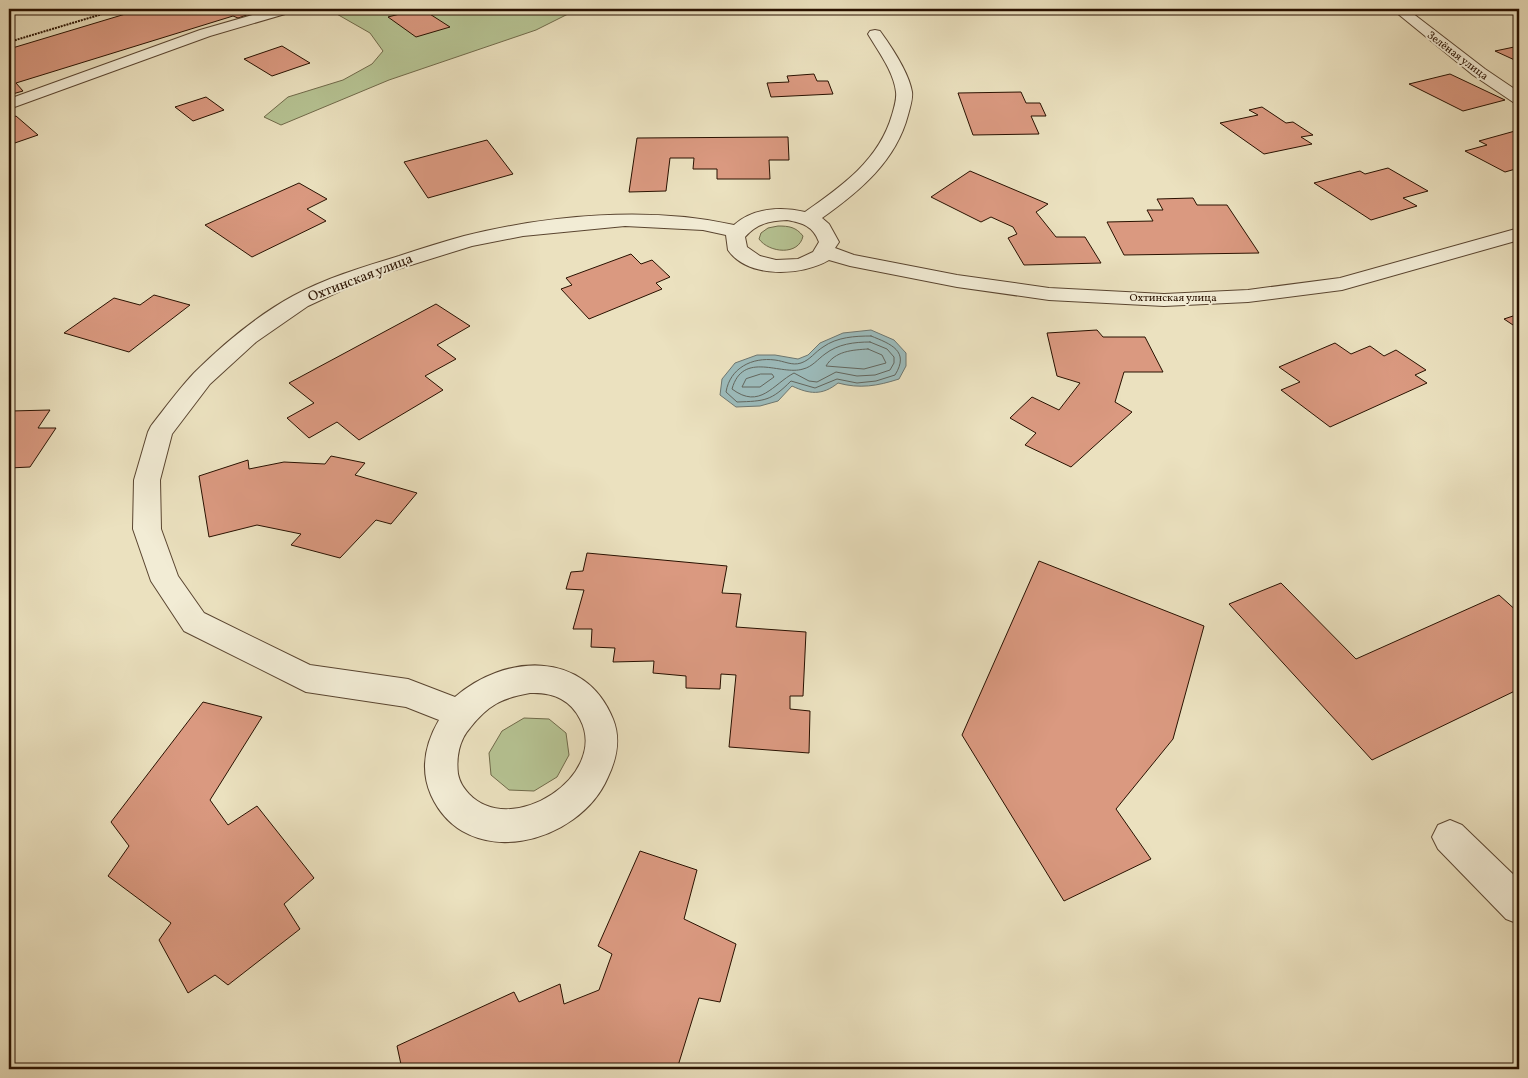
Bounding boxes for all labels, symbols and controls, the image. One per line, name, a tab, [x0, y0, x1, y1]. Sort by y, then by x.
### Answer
street label: Зелёная улица	[1423, 28, 1491, 84]
street label: Охтинская улица	[305, 250, 416, 307]
street label: Охтинская улица	[1129, 291, 1217, 306]

